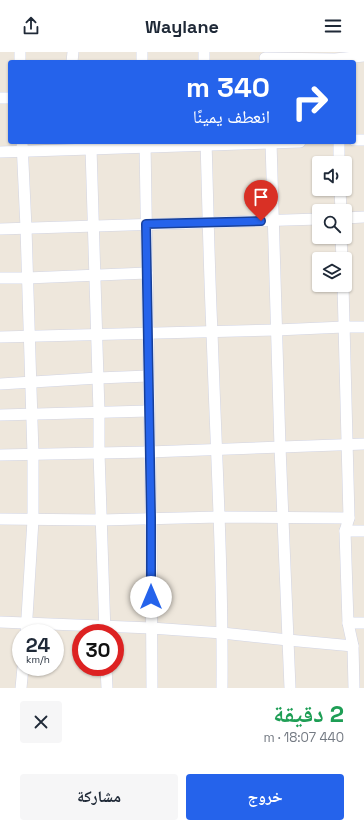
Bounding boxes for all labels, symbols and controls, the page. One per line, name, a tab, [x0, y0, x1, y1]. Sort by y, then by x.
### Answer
icon: share	[20, 15, 42, 37]
text: Waylane	[145, 15, 219, 38]
icon: menu	[322, 15, 344, 37]
text: 340 m	[186, 69, 270, 105]
icon: right	[284, 76, 336, 128]
text: انعطف يمينًا	[193, 105, 270, 128]
map controls	[312, 156, 352, 292]
button: sound	[312, 156, 352, 196]
pin	[244, 180, 278, 221]
icon: arrive	[250, 186, 272, 208]
button: search	[312, 204, 352, 244]
button: layers	[312, 252, 352, 292]
position arrow	[130, 576, 172, 618]
speed limit sign: 30	[72, 624, 124, 676]
text: 24	[26, 632, 50, 658]
text: km/h	[26, 653, 50, 666]
text: 2 دقيقة	[273, 698, 344, 729]
button: close	[20, 701, 62, 743]
text: 440 m · 18:07	[264, 729, 344, 746]
button: مشاركة	[20, 774, 178, 820]
button: خروج	[186, 774, 344, 820]

